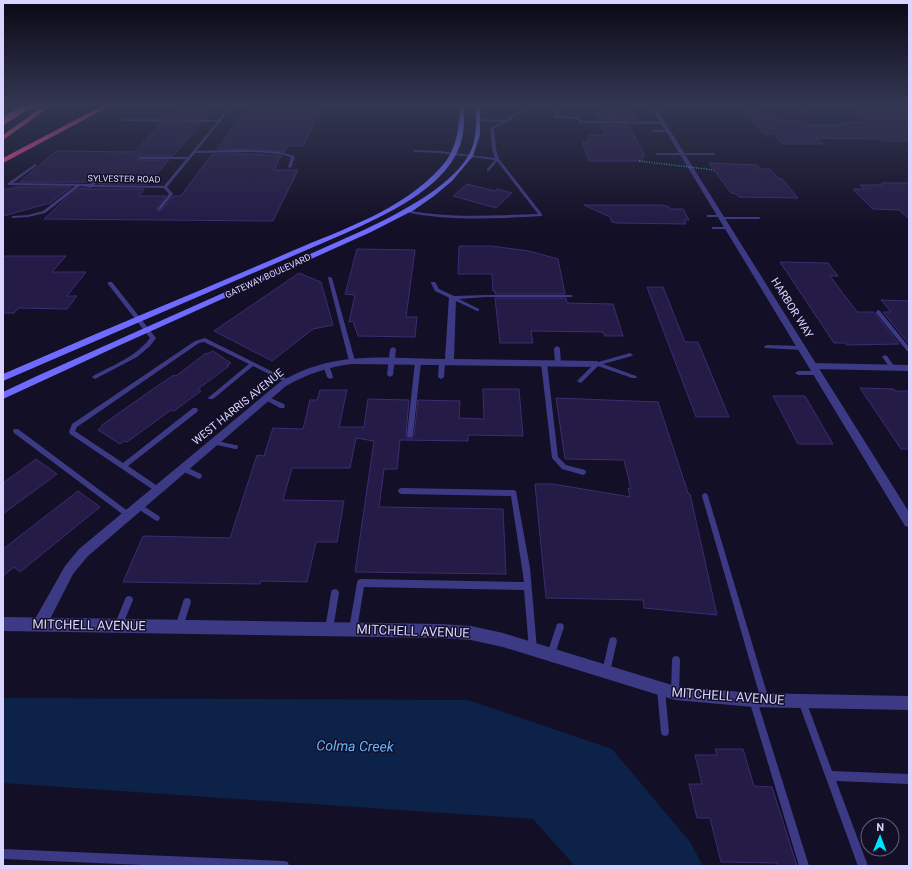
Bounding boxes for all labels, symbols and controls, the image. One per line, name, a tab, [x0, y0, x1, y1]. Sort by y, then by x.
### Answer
street label: SYLVESTER ROAD	[88, 173, 161, 185]
street label: GATEWAY BOULEVARD	[224, 252, 312, 300]
street label: HARBOR WAY	[768, 275, 816, 341]
street label: WEST HARRIS AVENUE	[190, 366, 286, 448]
street label: MITCHELL AVENUE	[32, 617, 146, 633]
street label: MITCHELL AVENUE	[356, 622, 470, 640]
street label: MITCHELL AVENUE	[671, 685, 785, 707]
water label: Colma Creek	[316, 737, 395, 755]
north arrow	[860, 817, 900, 857]
text: N	[876, 821, 884, 834]

